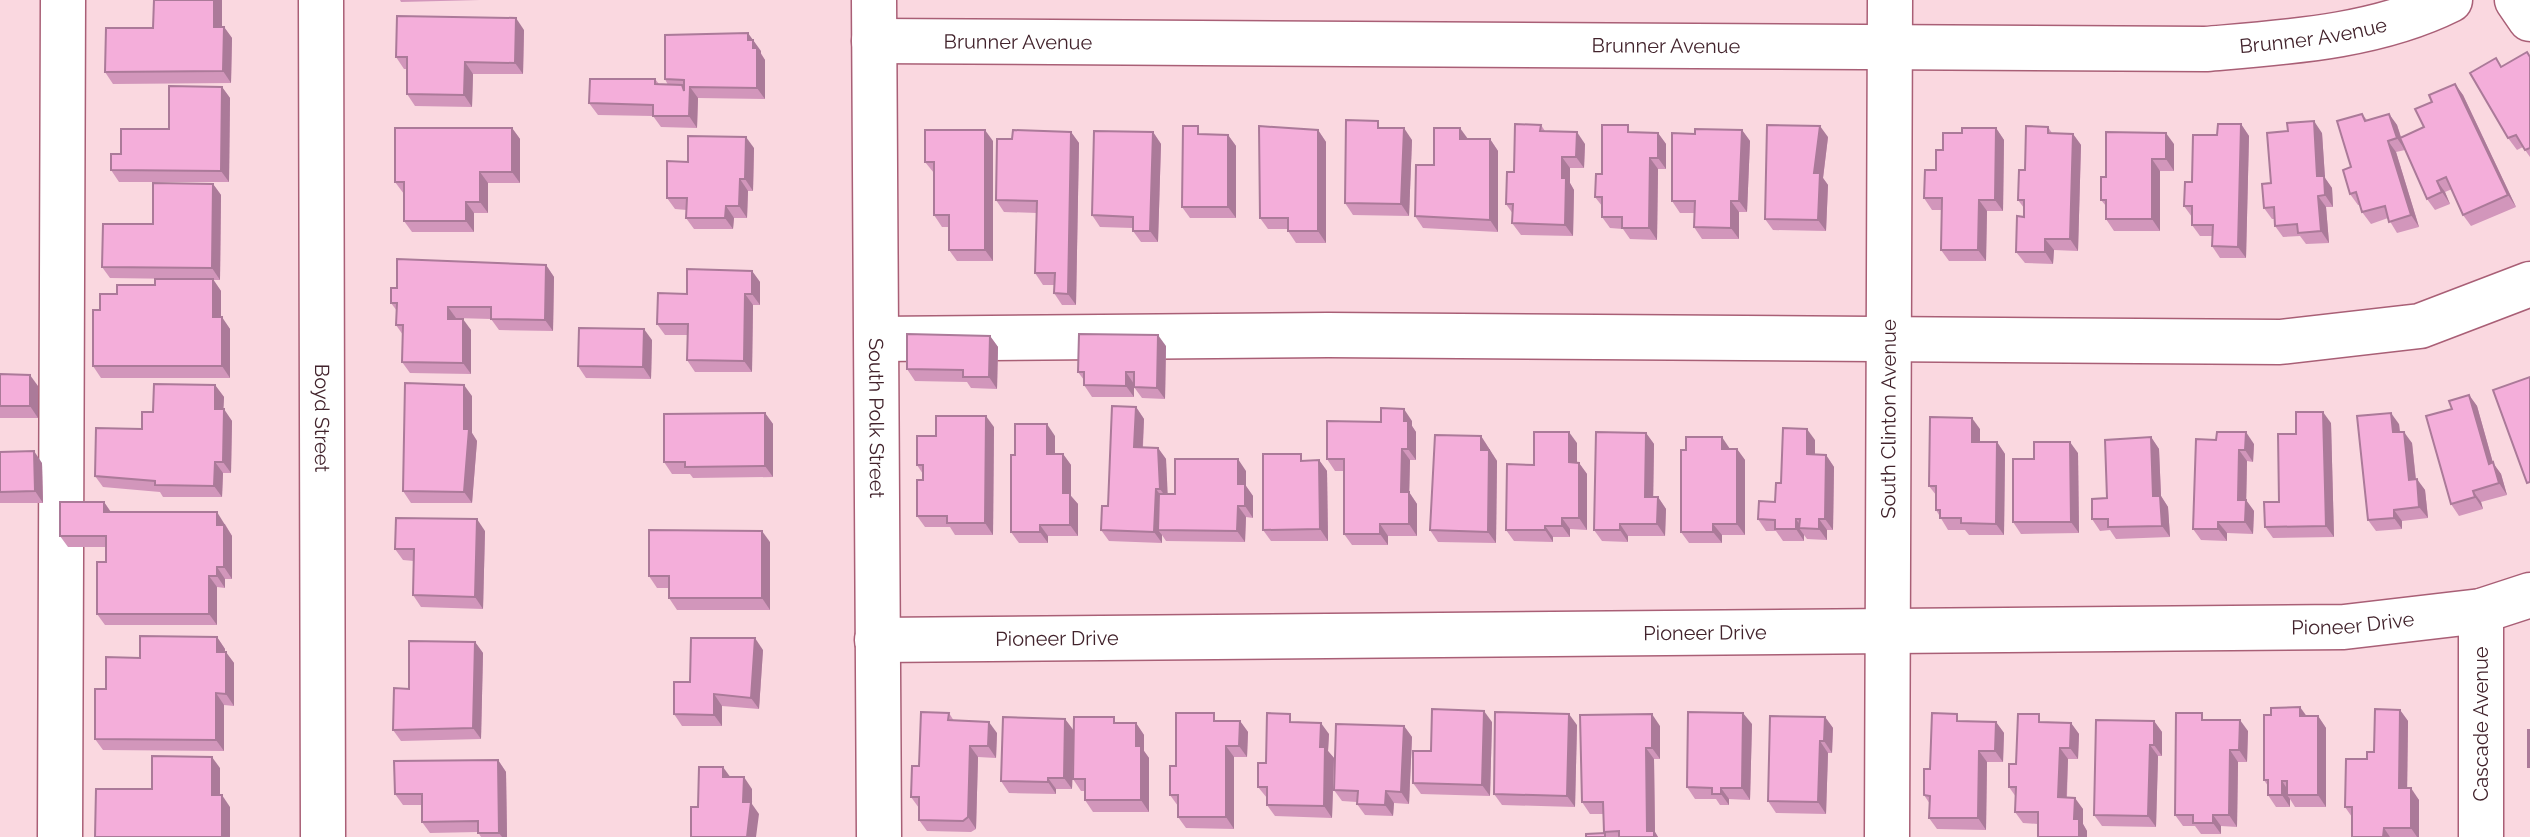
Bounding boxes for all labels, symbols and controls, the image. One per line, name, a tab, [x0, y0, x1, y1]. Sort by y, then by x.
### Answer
street label: Brunner Avenue	[2238, 12, 2390, 58]
street label: Brunner Avenue	[944, 29, 1093, 54]
street label: Brunner Avenue	[1592, 33, 1741, 58]
street label: South Clinton Avenue	[1876, 319, 1901, 519]
street label: South Polk Street	[864, 338, 889, 498]
street label: Boyd Street	[310, 364, 334, 473]
street label: Pioneer Drive	[2291, 607, 2416, 639]
street label: Pioneer Drive	[1643, 620, 1767, 645]
street label: Pioneer Drive	[995, 626, 1119, 651]
street label: Cascade Avenue	[2469, 646, 2493, 802]

